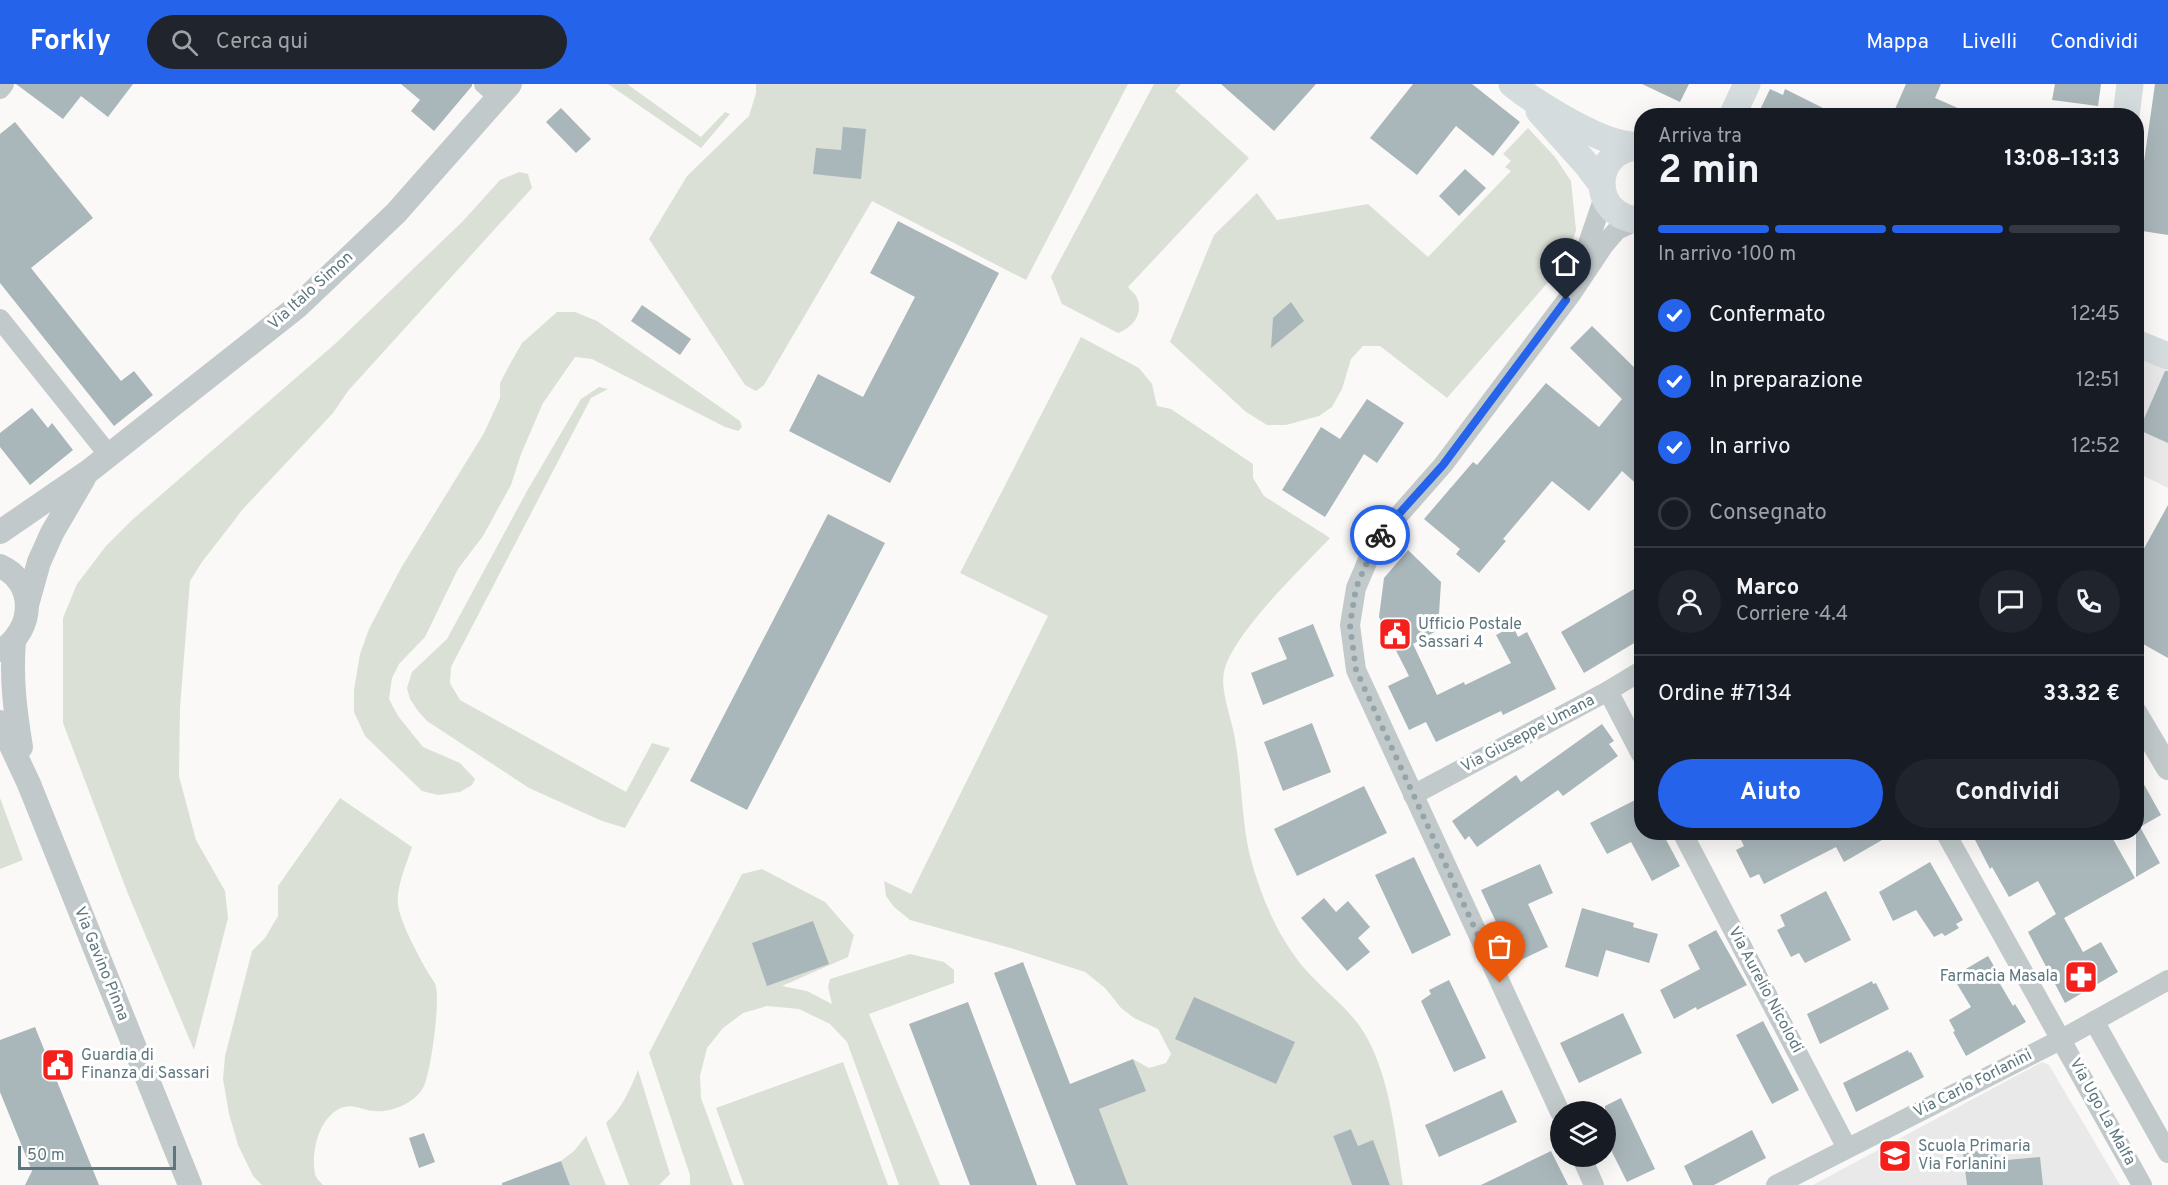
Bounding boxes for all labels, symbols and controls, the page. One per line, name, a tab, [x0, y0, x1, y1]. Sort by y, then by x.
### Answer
search box	[147, 15, 567, 69]
text: Forkly	[30, 24, 111, 60]
icon: search	[168, 26, 201, 59]
text: Cerca qui	[216, 29, 308, 56]
text: Mappa	[1866, 29, 1929, 56]
text: Livelli	[1962, 29, 2017, 56]
text: Condividi	[2050, 29, 2138, 56]
text: Arriva tra	[1658, 124, 1742, 150]
text: 13:08–13:13	[2004, 146, 2120, 173]
text: 2 min	[1658, 148, 1760, 197]
pin	[1540, 238, 1591, 300]
text: In arrivo · 100 m	[1658, 242, 1796, 268]
icon: home	[1549, 247, 1582, 280]
street label: Via Italo Simon	[264, 248, 358, 334]
icon: check	[1658, 299, 1691, 332]
text: Confermato	[1709, 302, 1826, 329]
text: 12:45	[2071, 302, 2120, 328]
icon: check	[1658, 365, 1691, 398]
text: In preparazione	[1709, 368, 1863, 395]
text: 12:51	[2076, 368, 2120, 394]
icon: check	[1658, 431, 1691, 464]
text: In arrivo	[1709, 434, 1791, 461]
text: 12:52	[2071, 434, 2120, 460]
text: Consegnato	[1709, 500, 1827, 527]
courier	[1350, 505, 1410, 565]
icon: bike	[1364, 519, 1397, 552]
button: person	[1658, 570, 1721, 633]
button: chat	[1979, 570, 2042, 633]
button: phone	[2057, 570, 2120, 633]
text: Marco	[1736, 575, 1799, 602]
text: Corriere · 4.4	[1736, 602, 1848, 628]
place label: Ufficio Postale Sassari 4	[1418, 615, 1522, 653]
public building icon: Ufficio Postale Sassari 4	[1377, 616, 1413, 652]
text: Ordine #7134	[1658, 681, 1792, 708]
text: 33.32 €	[2043, 681, 2120, 708]
street label: Via Giuseppe Umana	[1458, 690, 1598, 778]
button: Aiuto	[1658, 759, 1883, 828]
button: Condividi	[1895, 759, 2120, 828]
street label: Via Gavino Pinna	[69, 904, 133, 1024]
pin	[1474, 921, 1525, 983]
street label: Via Aurelio Nicolodi	[1723, 923, 1807, 1057]
icon: bag	[1483, 930, 1516, 963]
pharmacy icon: Farmacia Masala	[2063, 959, 2099, 995]
place label: Farmacia Masala	[1940, 967, 2058, 987]
place label: Guardia di Finanza di Sassari	[81, 1046, 210, 1084]
street label: Via Carlo Forlanini	[1910, 1046, 2036, 1122]
public building icon: Guardia di Finanza di Sassari	[40, 1047, 76, 1083]
street label: Via Ugo La Malfa	[2064, 1055, 2140, 1169]
map controls	[1550, 1101, 1616, 1167]
button: layers	[1550, 1101, 1616, 1167]
place label: Scuola Primaria Via Forlanini	[1918, 1137, 2031, 1175]
school or university icon: Scuola Primaria Via Forlanini	[1877, 1138, 1913, 1174]
scale bar	[18, 1143, 176, 1170]
text: 50 m	[27, 1146, 65, 1166]

